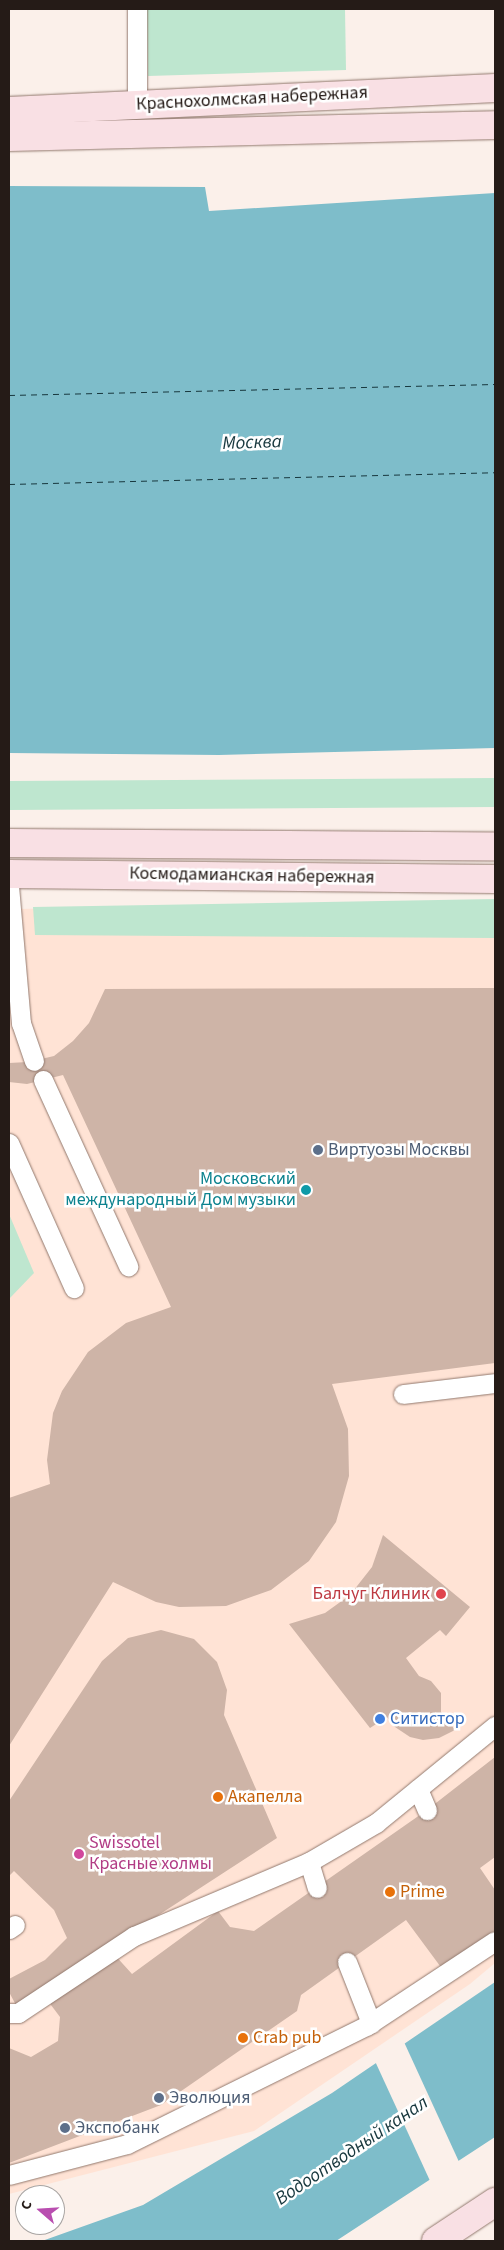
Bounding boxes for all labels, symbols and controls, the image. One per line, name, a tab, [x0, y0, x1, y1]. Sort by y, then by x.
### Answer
street label: Краснохолмская набережная	[136, 82, 368, 116]
water label: Москва	[222, 431, 282, 455]
street label: Космодамианская набережная	[129, 863, 375, 889]
place label: Виртуозы Москвы	[328, 1139, 470, 1161]
marker: Виртуозы Москвы	[312, 1144, 324, 1156]
place label: Московский международный Дом музыки	[65, 1169, 296, 1212]
marker: Московский международный Дом музыки	[300, 1184, 312, 1196]
place label: Балчуг Клиник	[313, 1583, 430, 1605]
marker: Балчуг Клиник	[434, 1587, 448, 1601]
place label: Ситистор	[390, 1708, 465, 1730]
marker: Ситистор	[374, 1713, 386, 1725]
place label: Акапелла	[228, 1786, 303, 1808]
marker: Акапелла	[212, 1791, 224, 1803]
place label: Swissotel Красные холмы	[89, 1833, 212, 1876]
marker: Swissotel Красные холмы	[73, 1848, 85, 1860]
place label: Prime	[400, 1881, 445, 1903]
marker: Prime	[384, 1886, 396, 1898]
place label: Crab pub	[253, 2027, 321, 2049]
marker: Crab pub	[237, 2032, 249, 2044]
place label: Эволюция	[169, 2087, 251, 2109]
water label: Водоотводный канал	[271, 2091, 433, 2211]
marker: Эволюция	[153, 2092, 165, 2104]
place label: Экспобанк	[75, 2117, 160, 2139]
marker: Экспобанк	[59, 2122, 71, 2134]
north arrow	[15, 2185, 65, 2235]
text: С	[16, 2198, 38, 2213]

